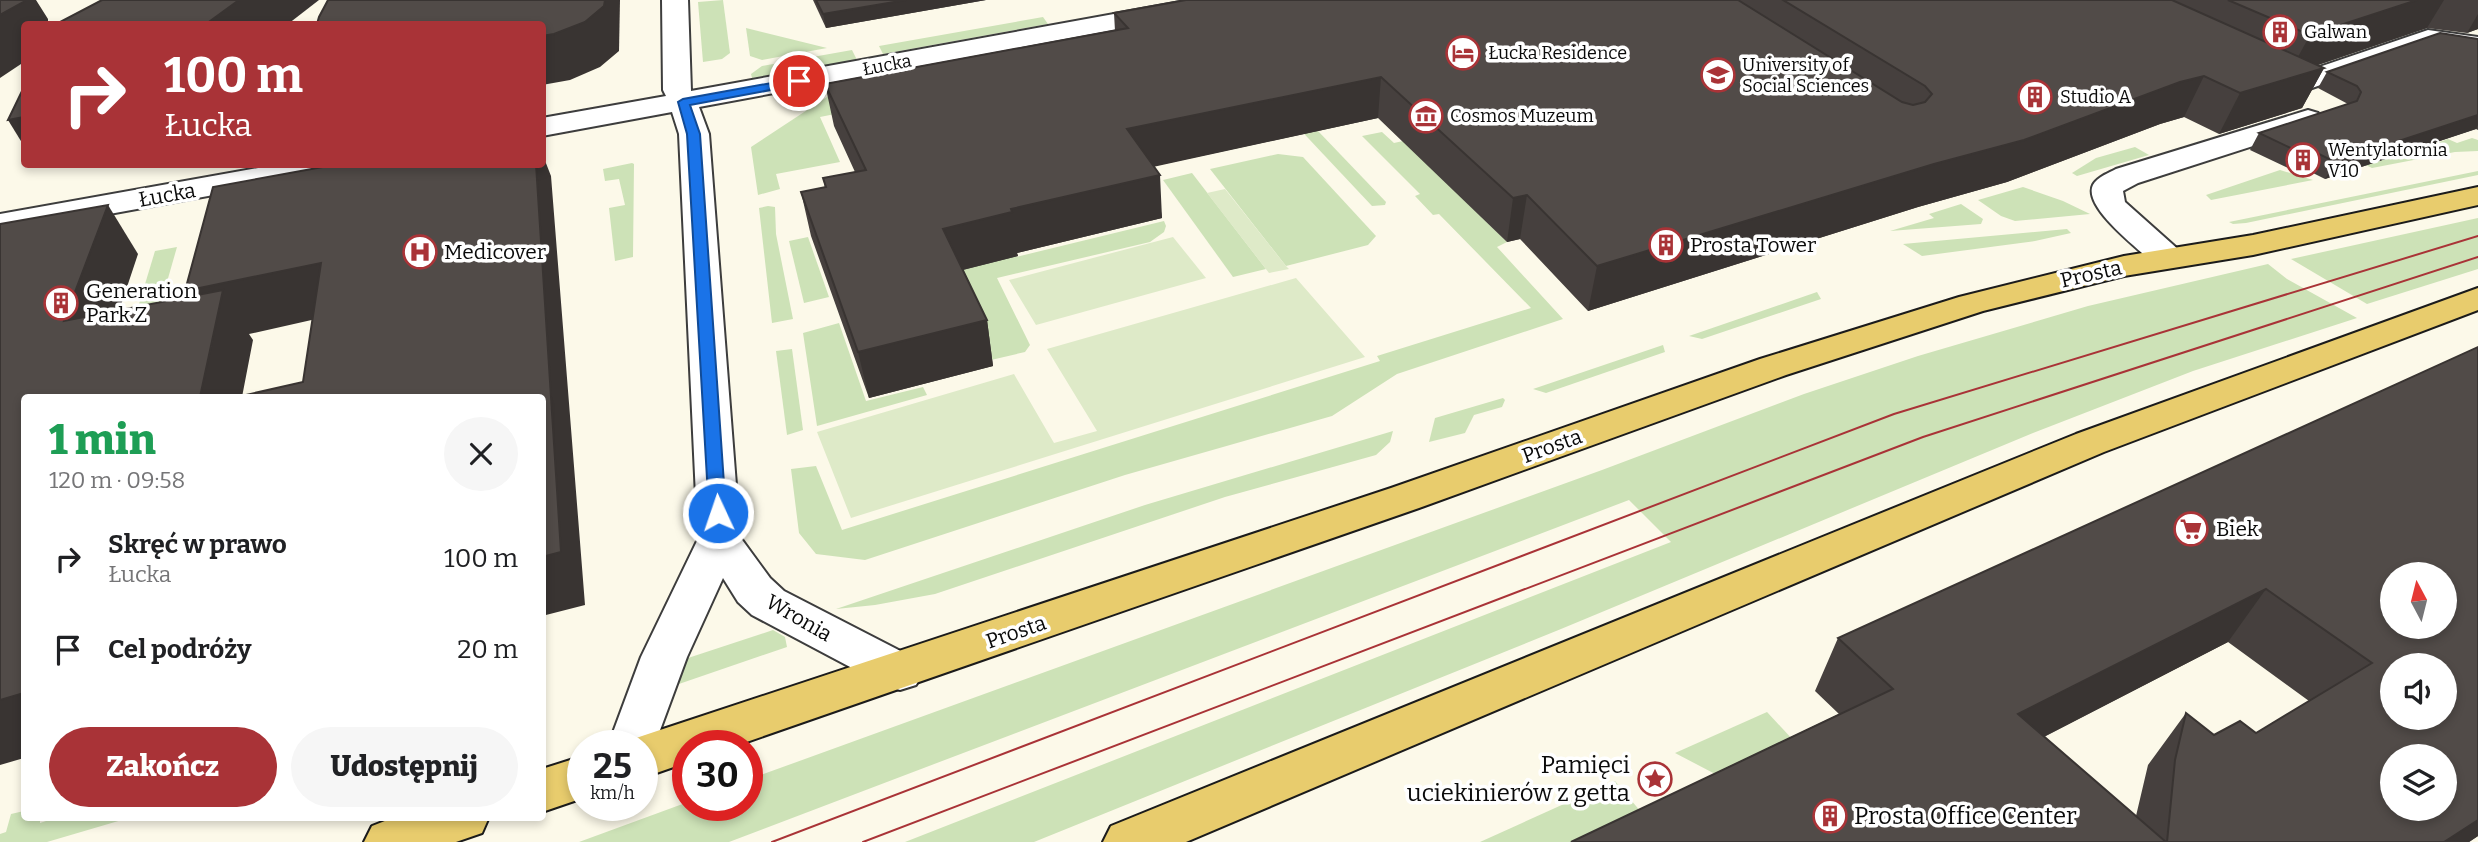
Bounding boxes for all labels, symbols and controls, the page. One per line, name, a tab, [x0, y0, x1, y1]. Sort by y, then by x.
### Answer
building icon: Galwan	[2261, 13, 2299, 51]
place label: Galwan	[2304, 21, 2368, 43]
hotel icon: Łucka Residence	[1444, 34, 1482, 72]
place label: Łucka Residence	[1488, 42, 1627, 64]
text: 100 m	[164, 46, 303, 105]
icon: right	[49, 49, 140, 140]
street label: Łucka	[861, 49, 914, 81]
pin	[769, 51, 829, 111]
place label: University of Social Sciences	[1742, 54, 1869, 97]
school or university icon: University of Social Sciences	[1699, 56, 1737, 94]
icon: arrive	[780, 62, 818, 100]
building icon: Studio A	[2016, 78, 2054, 116]
place label: Studio A	[2060, 86, 2131, 108]
museum icon: Cosmos Muzeum	[1407, 97, 1445, 135]
place label: Cosmos Muzeum	[1450, 105, 1594, 127]
text: Łucka	[164, 106, 252, 144]
place label: Wentylatornia V10	[2328, 139, 2448, 182]
building icon: Wentylatornia V10	[2284, 141, 2322, 179]
street label: Łucka	[136, 177, 198, 213]
building icon: Prosta Tower	[1647, 226, 1685, 264]
place label: Prosta Tower	[1690, 232, 1816, 258]
hospital icon: Medicover	[401, 233, 439, 271]
place label: Medicover	[444, 239, 546, 265]
street label: Prosta	[2058, 254, 2125, 294]
place label: Generation Park Z	[86, 278, 197, 328]
building icon: Generation Park Z	[42, 284, 80, 322]
text: 1 min	[49, 415, 156, 465]
button: close	[444, 417, 518, 491]
street label: Prosta	[1518, 423, 1586, 469]
text: 120 m · 09:58	[49, 466, 185, 494]
position arrow	[681, 476, 755, 550]
supermarket icon: Biek	[2172, 510, 2210, 548]
place label: Biek	[2216, 516, 2259, 542]
text: Skręć w prawo	[108, 529, 287, 560]
icon: right	[49, 540, 87, 578]
text: 100 m	[444, 543, 518, 574]
text: Łucka	[108, 560, 171, 588]
north arrow	[2380, 562, 2457, 639]
map controls	[2380, 562, 2457, 821]
street label: Wronia	[761, 589, 837, 648]
street label: Prosta	[982, 609, 1050, 654]
icon: arrive	[49, 631, 87, 669]
text: Cel podróży	[108, 634, 251, 665]
text: 20 m	[457, 634, 518, 665]
button: sound	[2380, 653, 2457, 730]
button: Zakończ	[49, 727, 277, 807]
button: Udostępnij	[291, 727, 518, 807]
speed limit sign: 30	[672, 730, 763, 821]
button: layers	[2380, 744, 2457, 821]
text: 25	[593, 745, 632, 787]
place label: Pamięci uciekinierów z getta	[1407, 751, 1630, 807]
place icon: Pamięci uciekinierów z getta	[1636, 760, 1674, 798]
text: km/h	[590, 782, 635, 804]
building icon: Prosta Office Center	[1811, 797, 1849, 835]
place label: Prosta Office Center	[1854, 802, 2077, 830]

